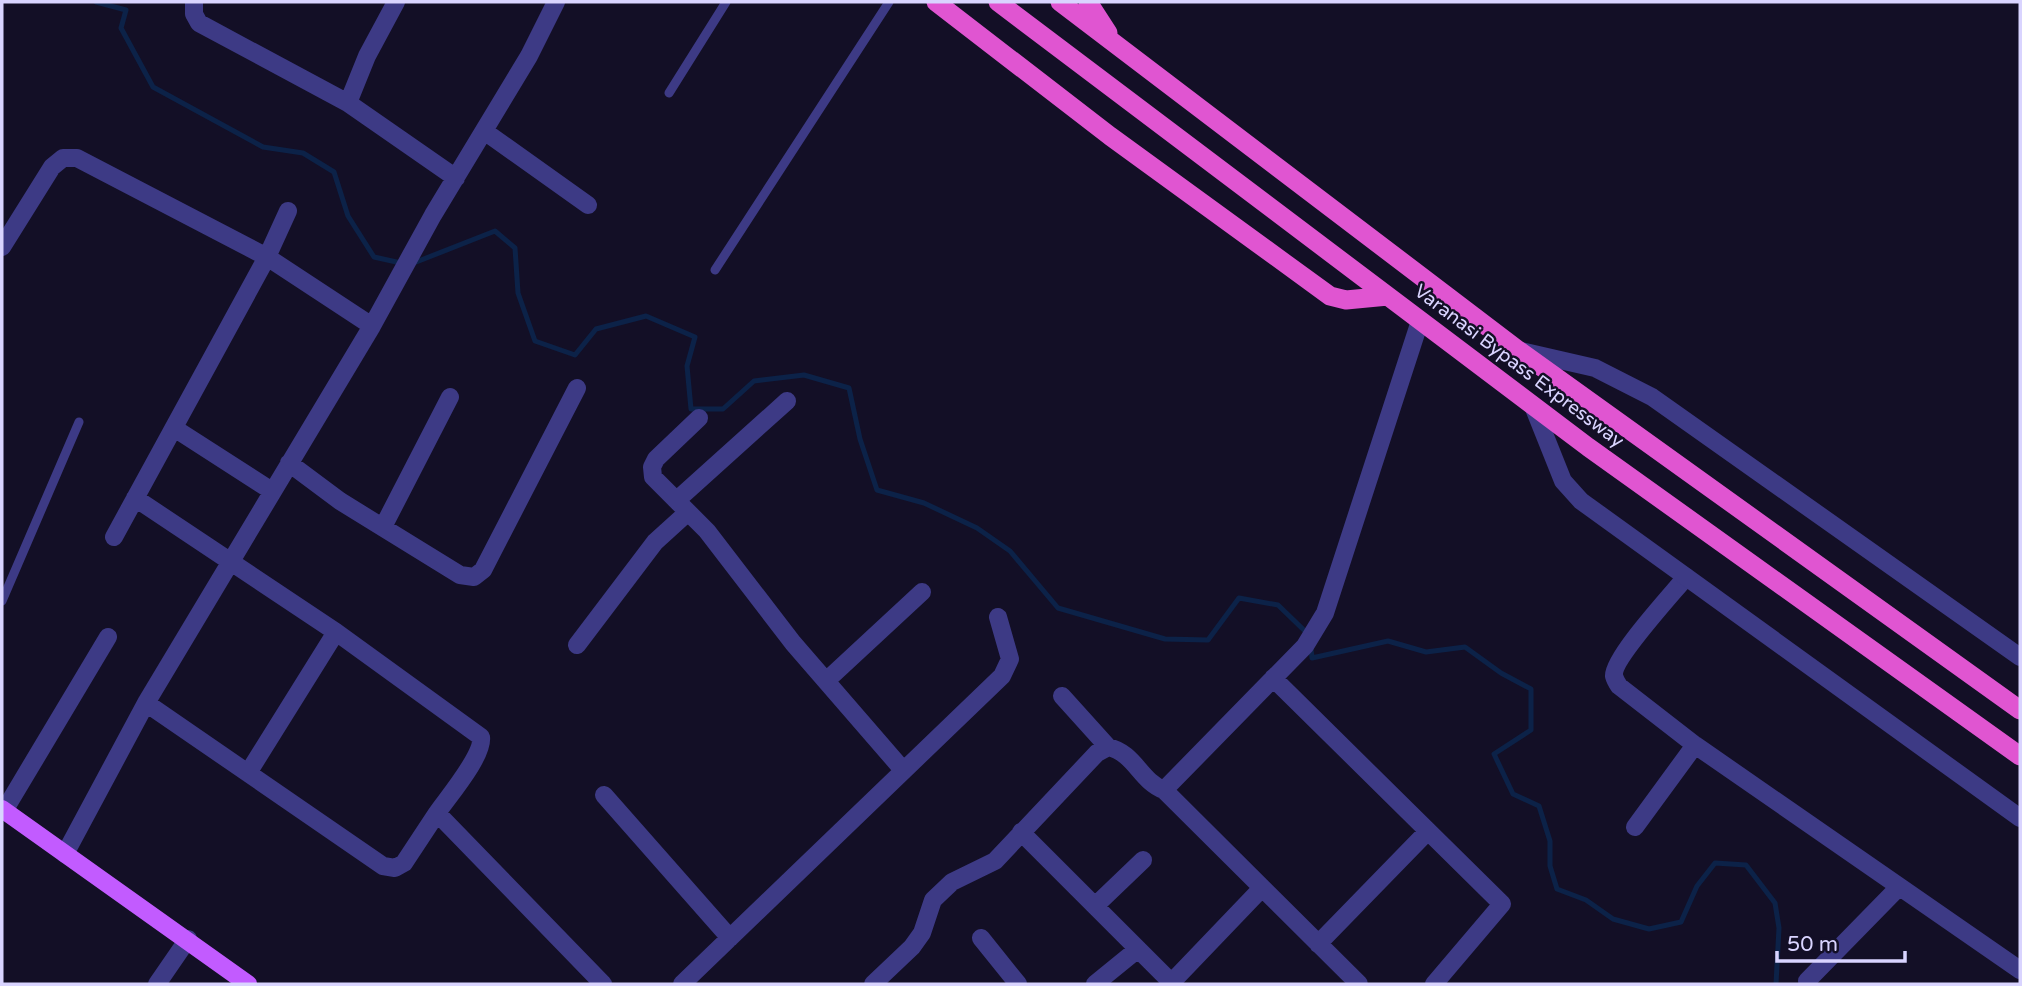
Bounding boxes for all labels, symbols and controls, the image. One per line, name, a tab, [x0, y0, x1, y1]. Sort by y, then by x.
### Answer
street label: Varanasi Bypass Expressway	[1410, 280, 1628, 452]
scale bar	[1777, 920, 1905, 964]
text: 50 m	[1787, 932, 1838, 957]

